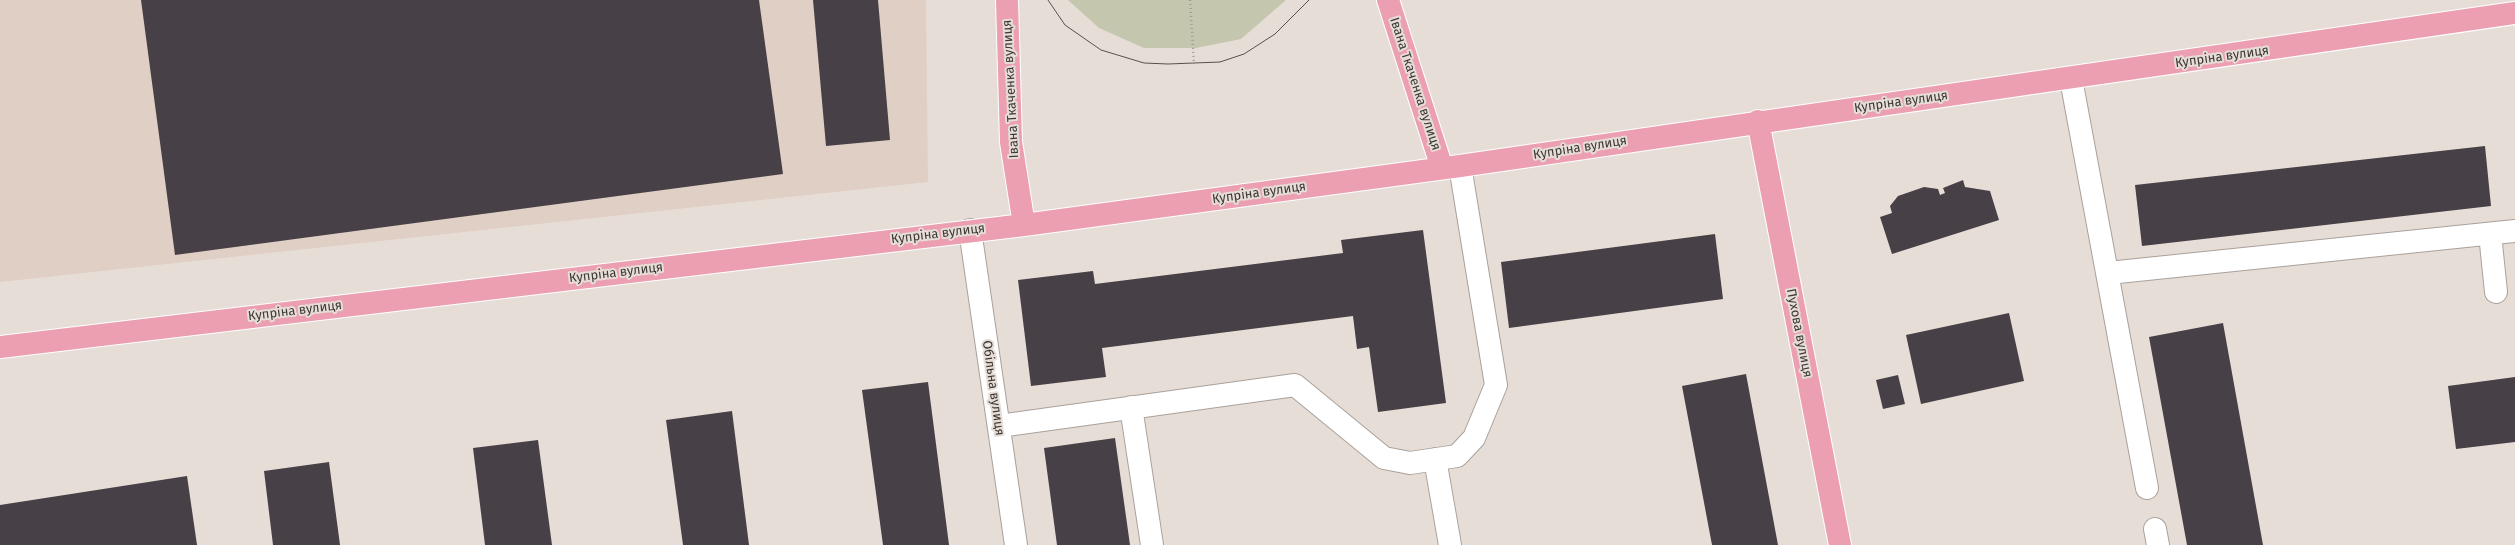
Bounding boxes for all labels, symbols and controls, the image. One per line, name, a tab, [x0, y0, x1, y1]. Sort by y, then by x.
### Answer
street label: Івана Ткаченка вулиця	[1386, 16, 1444, 152]
street label: Івана Ткаченка вулиця	[1000, 19, 1022, 159]
street label: Купріна вулиця	[2174, 43, 2270, 71]
street label: Купріна вулиця	[1853, 88, 1949, 116]
street label: Купріна вулиця	[1532, 133, 1628, 163]
street label: Купріна вулиця	[1211, 179, 1307, 207]
street label: Купріна вулиця	[890, 220, 986, 248]
street label: Купріна вулиця	[568, 259, 664, 287]
street label: Пухова вулиця	[1783, 287, 1815, 379]
street label: Купріна вулиця	[247, 297, 343, 325]
street label: Обільна вулиця	[979, 339, 1007, 437]

